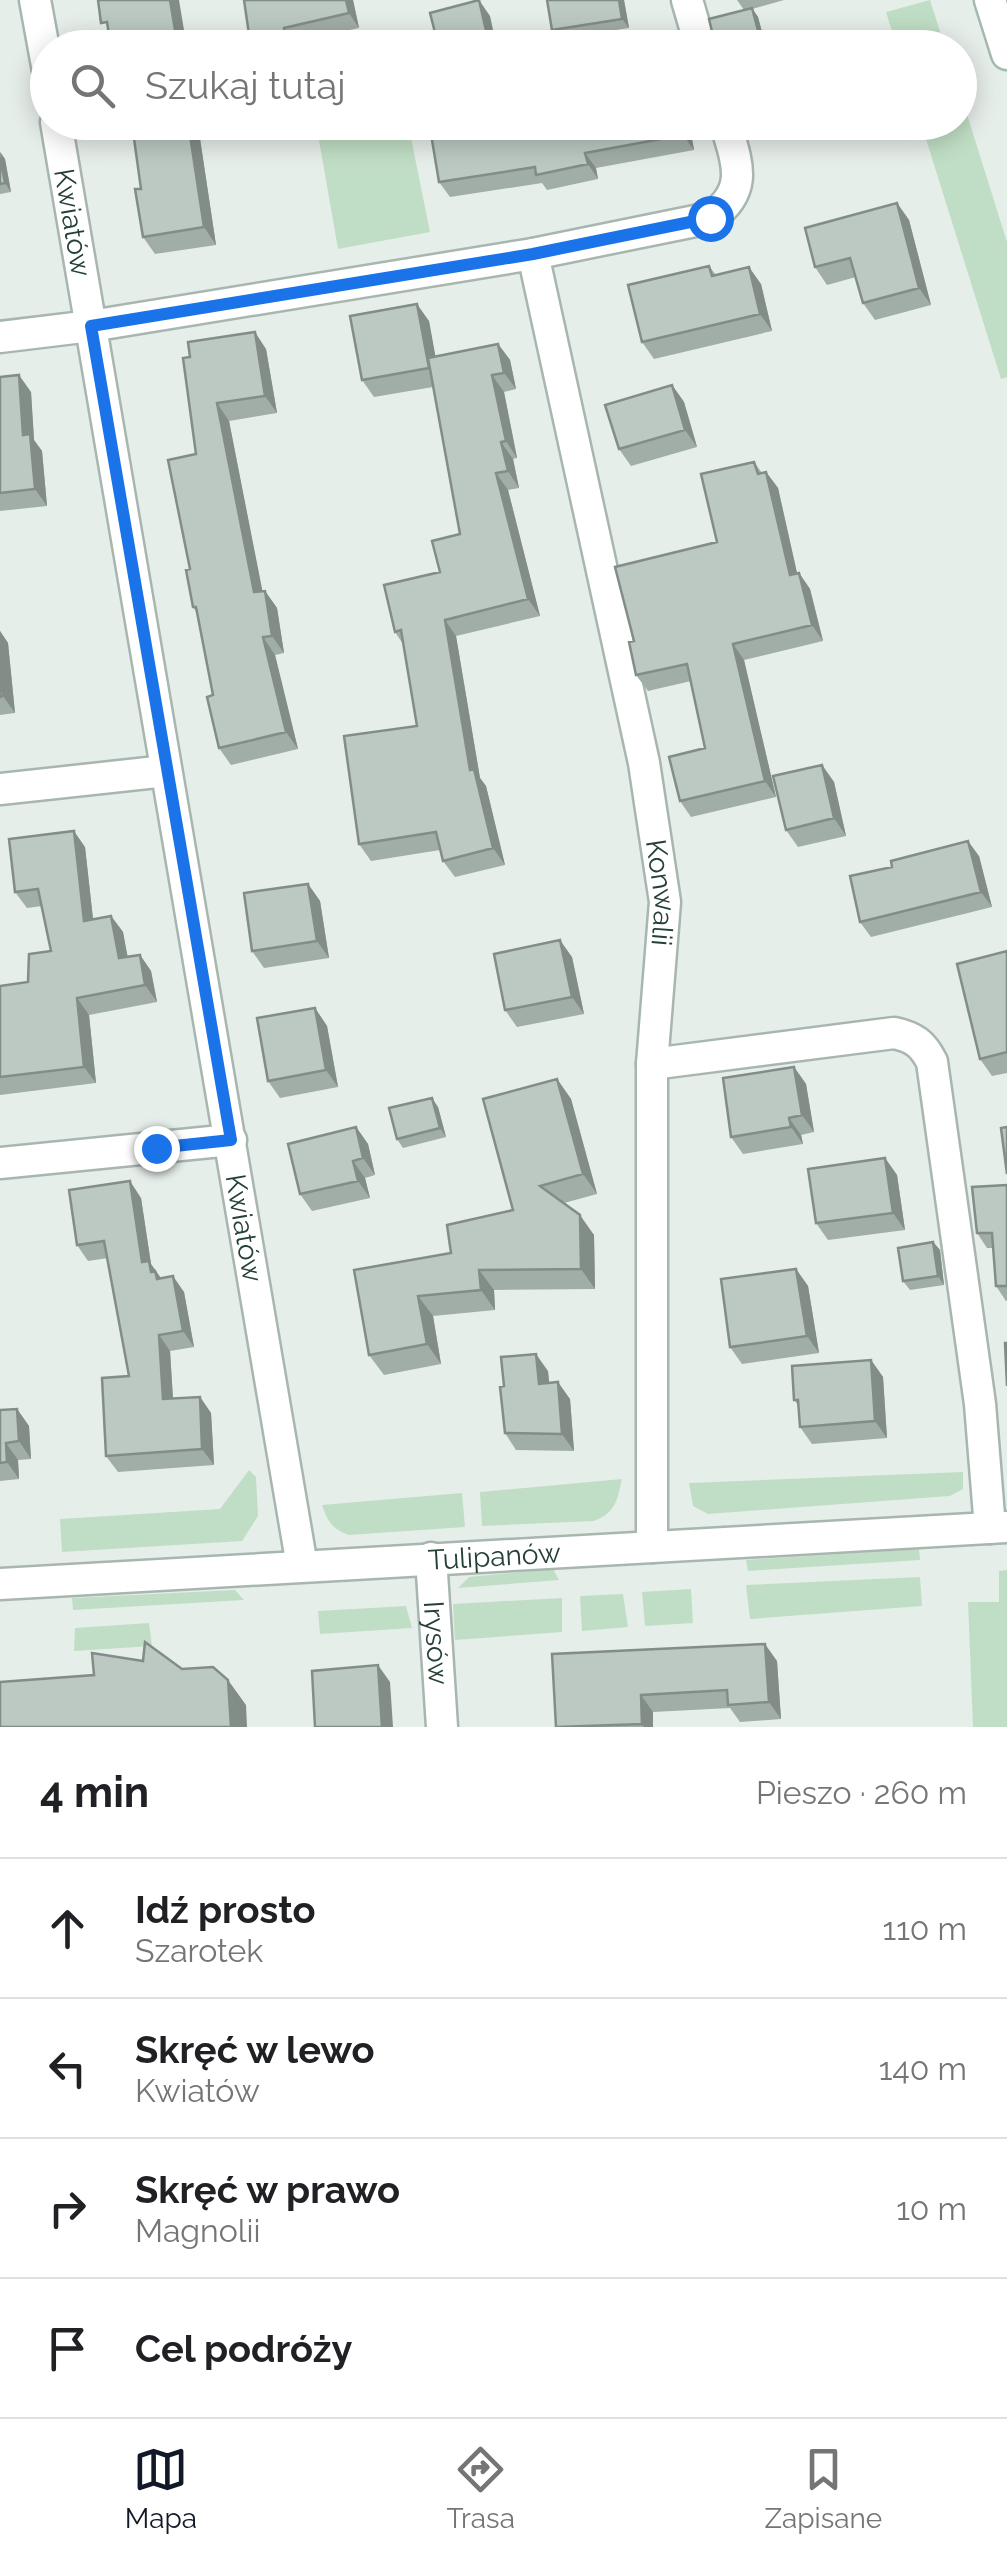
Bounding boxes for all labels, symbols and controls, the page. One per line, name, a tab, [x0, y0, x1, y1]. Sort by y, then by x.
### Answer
search box	[30, 30, 977, 140]
icon: search	[65, 58, 120, 113]
text: Szukaj tutaj	[145, 63, 346, 108]
street label: Kwiatów	[48, 166, 99, 279]
route start	[688, 196, 734, 242]
street label: Konwalii	[639, 837, 683, 947]
route end	[134, 1126, 180, 1172]
street label: Kwiatów	[219, 1172, 270, 1285]
street label: Tulipanów	[427, 1536, 562, 1576]
street label: Irysów	[417, 1600, 456, 1686]
text: 4 min	[40, 1768, 149, 1817]
text: Pieszo · 260 m	[756, 1774, 967, 1811]
text: Idź prosto	[135, 1887, 316, 1932]
icon: ahead	[40, 1901, 95, 1956]
text: 110 m	[882, 1910, 967, 1947]
text: Szarotek	[135, 1932, 263, 1969]
text: Skręć w lewo	[135, 2027, 375, 2072]
icon: left	[40, 2041, 95, 2096]
text: 140 m	[879, 2050, 967, 2087]
text: Kwiatów	[135, 2072, 260, 2109]
text: Skręć w prawo	[135, 2167, 400, 2212]
icon: right	[40, 2181, 95, 2236]
text: 10 m	[896, 2190, 967, 2227]
text: Magnolii	[135, 2212, 260, 2249]
icon: arrive	[40, 2321, 95, 2376]
text: Cel podróży	[135, 2326, 352, 2371]
tab: Mapa	[125, 2442, 197, 2535]
tab: Trasa	[447, 2442, 515, 2535]
tab: Zapisane	[764, 2442, 882, 2535]

